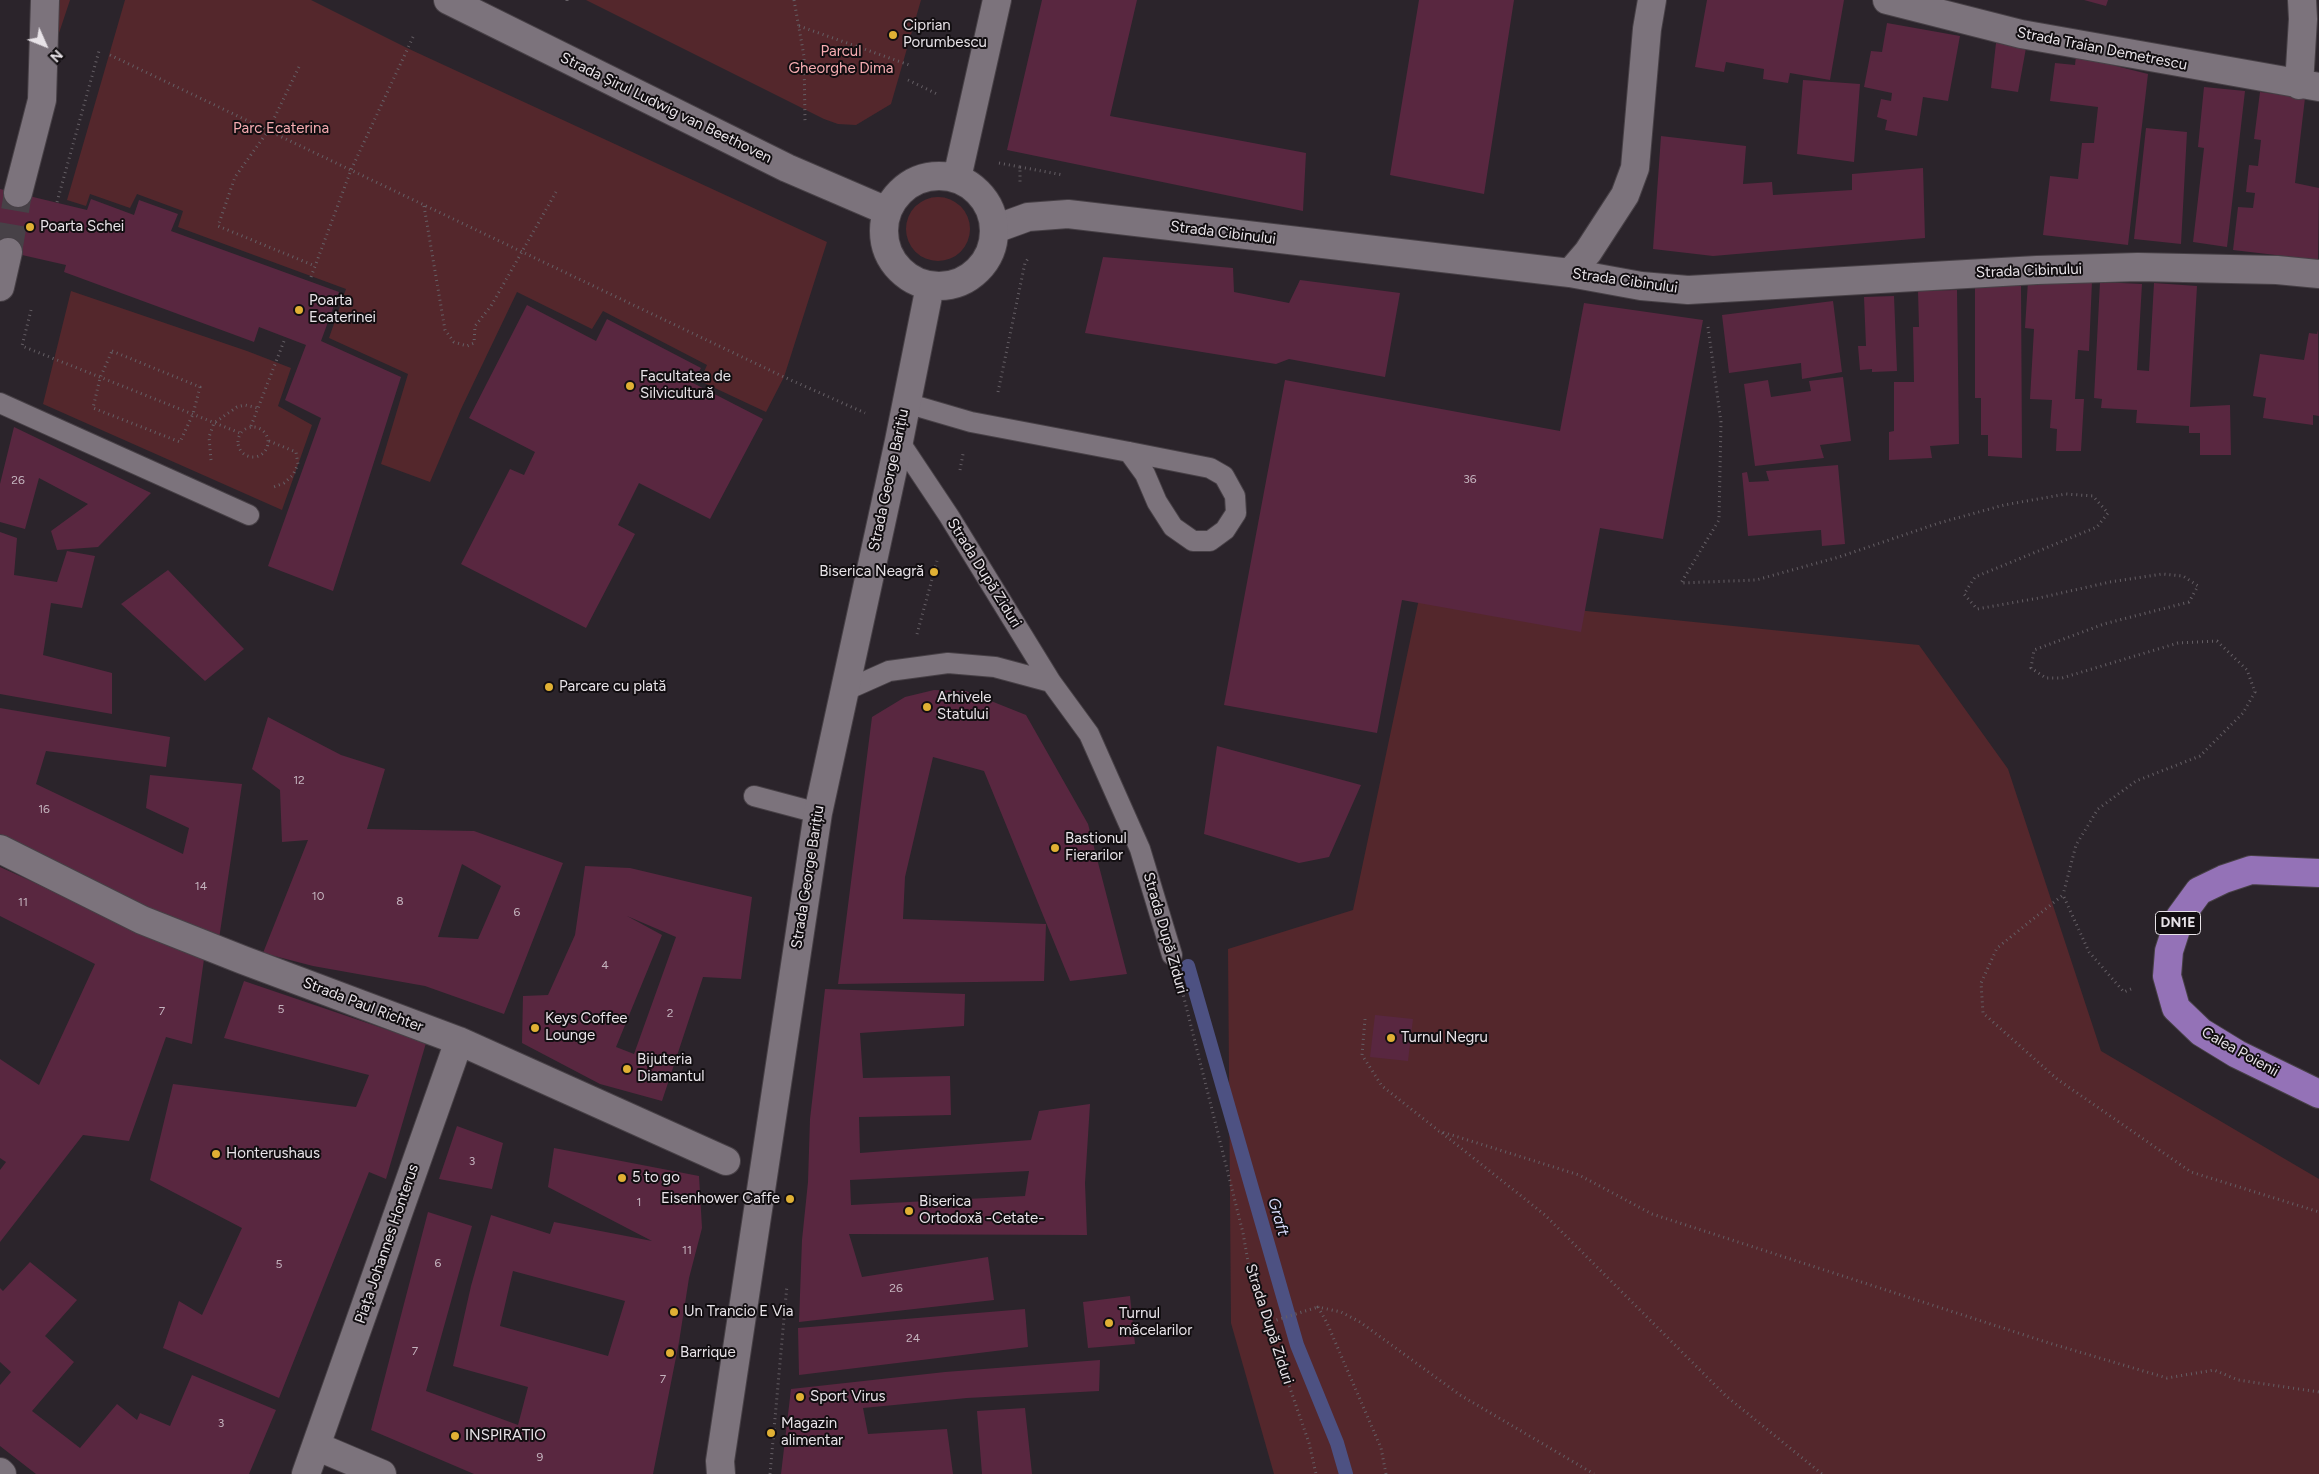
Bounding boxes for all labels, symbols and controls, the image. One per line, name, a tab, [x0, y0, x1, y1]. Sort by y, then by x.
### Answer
place label: Ciprian Porumbescu	[903, 17, 987, 52]
north arrow	[20, 20, 70, 70]
street label: Strada Traian Demetrescu	[2015, 24, 2189, 74]
marker: Ciprian Porumbescu	[887, 29, 899, 41]
park label: Parcul Gheorghe Dima	[788, 43, 894, 78]
text: N	[46, 46, 66, 66]
street label: Strada Șirul Ludwig van Beethoven	[557, 49, 775, 167]
park label: Parc Ecaterina	[233, 120, 329, 138]
place label: Poarta Schei	[40, 218, 124, 236]
street label: Strada Cibinului	[1169, 218, 1277, 248]
marker: Poarta Schei	[24, 221, 36, 233]
street label: Strada Cibinului	[1976, 260, 2082, 282]
street label: Strada Cibinului	[1571, 265, 1679, 297]
place label: Poarta Ecaterinei	[309, 292, 376, 327]
marker: Poarta Ecaterinei	[293, 304, 305, 316]
place label: Facultatea de Silvicultură	[640, 368, 731, 403]
marker: Facultatea de Silvicultură	[624, 380, 636, 392]
street label: Strada George Barițiu	[865, 407, 913, 553]
house number: 36	[1463, 472, 1477, 486]
house number: 26	[11, 473, 25, 487]
street label: Strada După Ziduri	[943, 515, 1025, 631]
place label: Biserica Neagră	[819, 563, 924, 581]
marker: Biserica Neagră	[928, 566, 940, 578]
place label: Parcare cu plată	[559, 678, 666, 696]
marker: Parcare cu plată	[543, 681, 555, 693]
place label: Arhivele Statului	[937, 689, 991, 724]
marker: Arhivele Statului	[921, 701, 933, 713]
house number: 12	[293, 773, 305, 787]
house number: 16	[38, 802, 50, 816]
street label: Strada George Barițiu	[788, 804, 828, 950]
place label: Bastionul Fierarilor	[1065, 830, 1127, 865]
marker: Bastionul Fierarilor	[1049, 842, 1061, 854]
street label: Strada După Ziduri	[1139, 870, 1191, 996]
house number: 14	[195, 879, 207, 893]
house number: 10	[312, 889, 324, 903]
house number: 8	[396, 894, 404, 908]
house number: 11	[18, 895, 28, 909]
house number: 6	[514, 905, 520, 919]
road number: DN1E	[2156, 911, 2200, 934]
house number: 4	[601, 958, 609, 972]
street label: Strada Paul Richter	[300, 974, 426, 1036]
house number: 5	[278, 1002, 284, 1016]
house number: 7	[159, 1004, 165, 1018]
house number: 2	[667, 1006, 673, 1020]
place label: Keys Coffee Lounge	[545, 1010, 628, 1045]
marker: Keys Coffee Lounge	[529, 1022, 541, 1034]
street label: Calea Poienii	[2198, 1023, 2282, 1081]
place label: Turnul Negru	[1401, 1029, 1488, 1047]
marker: Turnul Negru	[1385, 1032, 1397, 1044]
place label: Bijuteria Diamantul	[637, 1051, 705, 1086]
marker: Bijuteria Diamantul	[621, 1063, 633, 1075]
place label: Honterushaus	[226, 1145, 320, 1163]
marker: Honterushaus	[210, 1148, 222, 1160]
house number: 3	[469, 1154, 475, 1168]
street label: Piața Johannes Honterus	[351, 1162, 423, 1326]
place label: 5 to go	[632, 1169, 680, 1187]
marker: 5 to go	[616, 1172, 628, 1184]
place label: Eisenhower Caffe	[661, 1190, 780, 1208]
marker: Eisenhower Caffe	[784, 1193, 796, 1205]
place label: Biserica Ortodoxă -Cetate-	[919, 1193, 1044, 1228]
house number: 1	[637, 1195, 641, 1209]
water label: Graft	[1263, 1196, 1293, 1238]
marker: Biserica Ortodoxă -Cetate-	[903, 1205, 915, 1217]
house number: 11	[682, 1243, 692, 1257]
house number: 6	[435, 1256, 441, 1270]
house number: 5	[276, 1257, 282, 1271]
street label: Strada După Ziduri	[1241, 1262, 1297, 1386]
house number: 26	[889, 1281, 903, 1295]
place label: Un Trancio E Via	[684, 1303, 793, 1321]
place label: Turnul măcelarilor	[1119, 1305, 1192, 1340]
marker: Un Trancio E Via	[668, 1306, 680, 1318]
marker: Turnul măcelarilor	[1103, 1317, 1115, 1329]
house number: 24	[906, 1331, 920, 1345]
house number: 7	[412, 1344, 418, 1358]
place label: Barrique	[680, 1344, 736, 1362]
marker: Barrique	[664, 1347, 676, 1359]
house number: 7	[660, 1372, 666, 1386]
place label: Sport Virus	[810, 1388, 886, 1406]
marker: Sport Virus	[794, 1391, 806, 1403]
place label: Magazin alimentar	[781, 1415, 843, 1450]
house number: 3	[218, 1416, 224, 1430]
place label: INSPIRATIO	[465, 1427, 546, 1445]
marker: Magazin alimentar	[765, 1427, 777, 1439]
marker: INSPIRATIO	[449, 1430, 461, 1442]
house number: 9	[537, 1450, 543, 1464]

